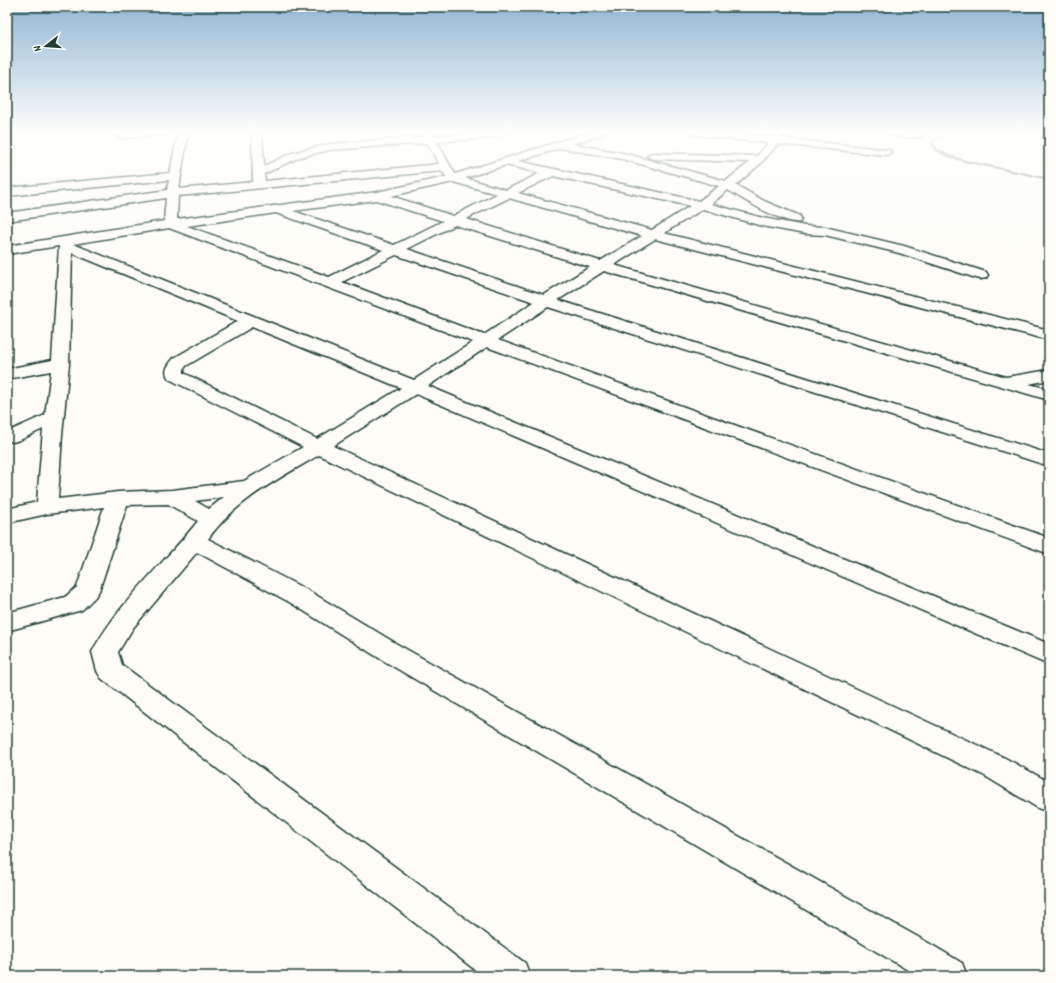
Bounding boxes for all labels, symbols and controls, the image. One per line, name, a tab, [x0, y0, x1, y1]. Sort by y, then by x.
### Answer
north arrow	[26, 26, 66, 66]
text: N	[30, 43, 47, 53]

